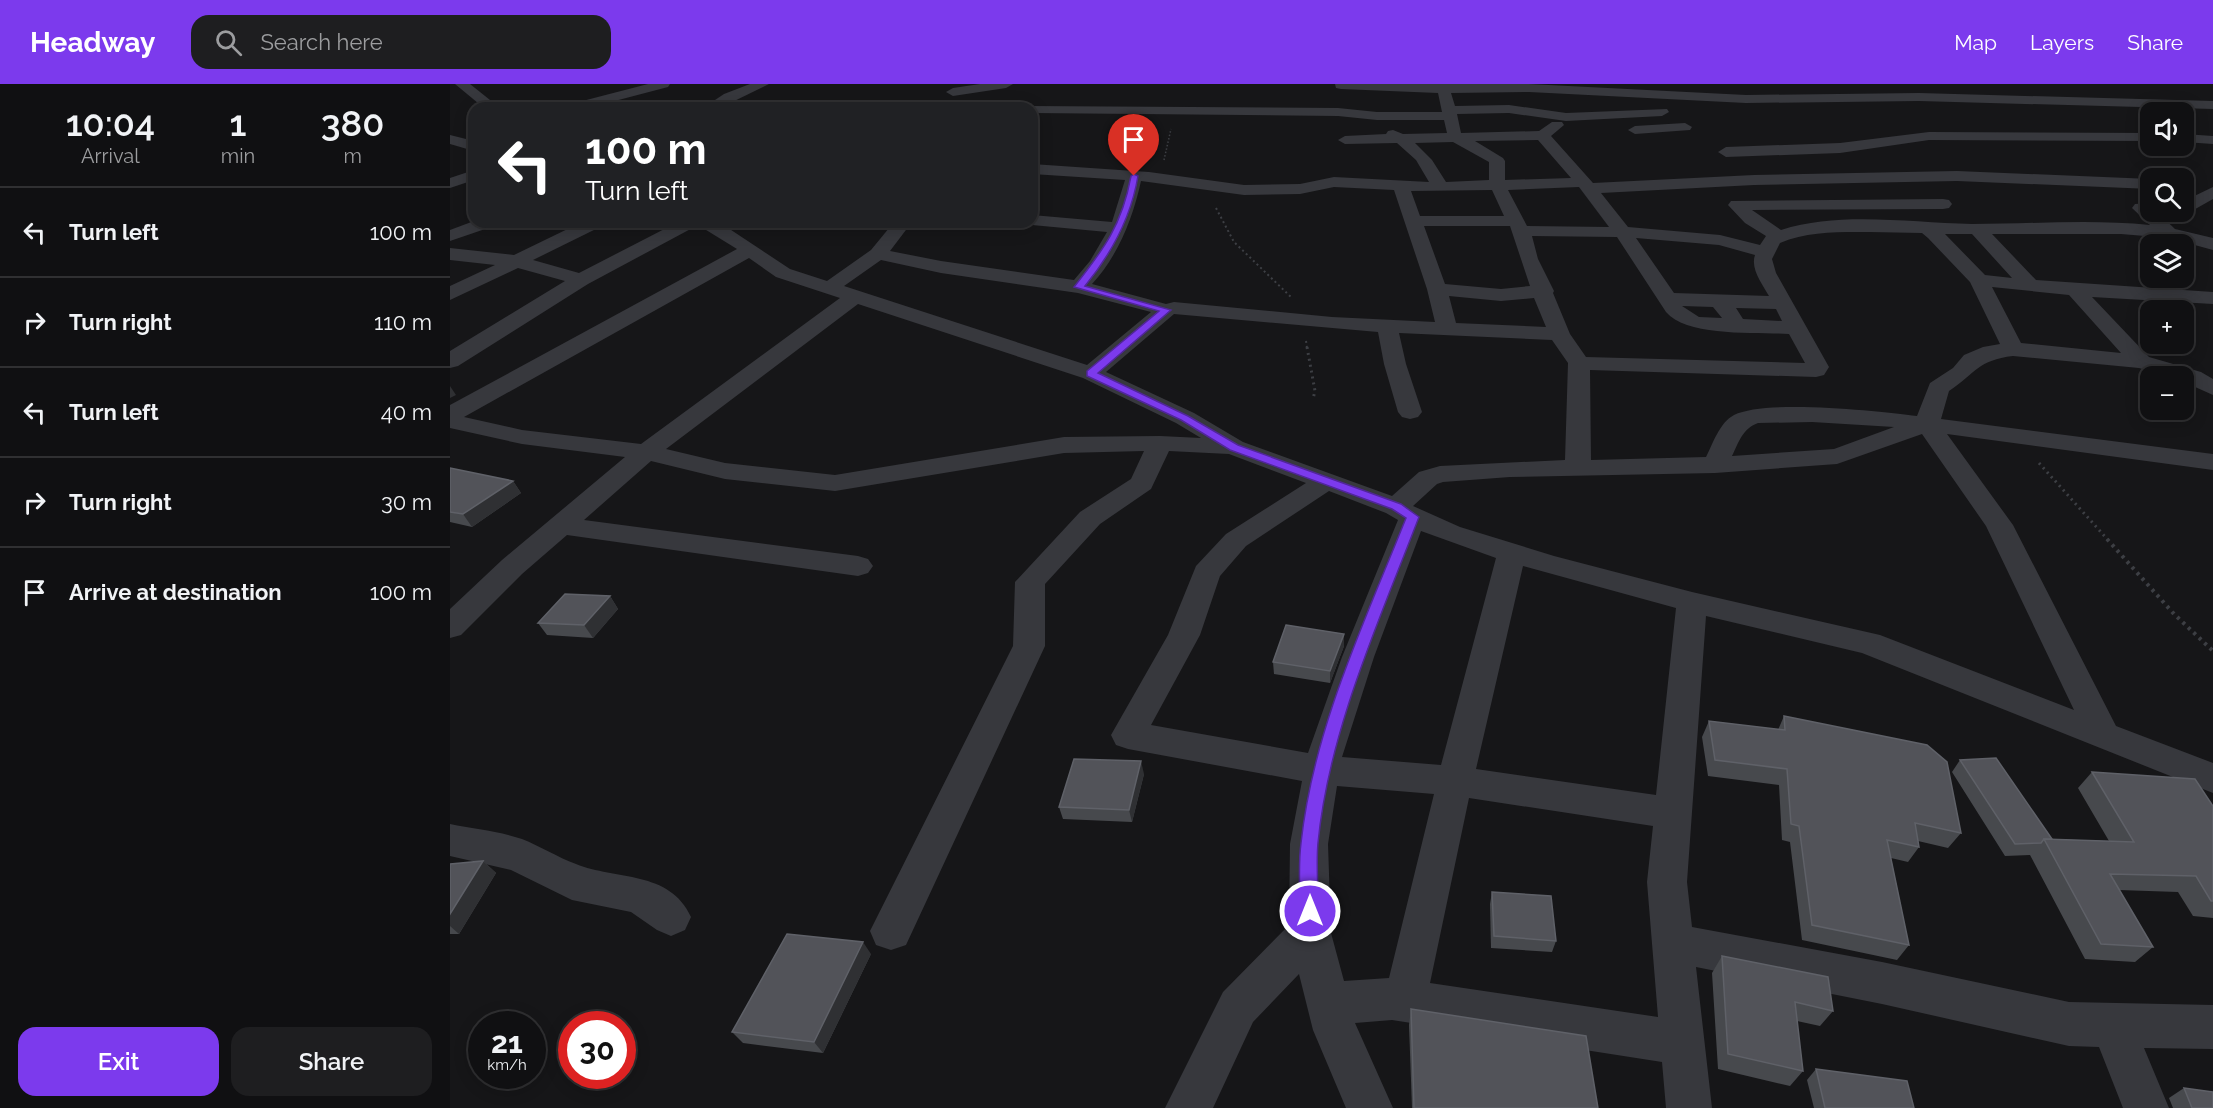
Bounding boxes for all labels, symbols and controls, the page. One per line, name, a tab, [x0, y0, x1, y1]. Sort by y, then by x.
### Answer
search box	[191, 15, 611, 69]
text: Headway	[30, 26, 155, 59]
icon: search	[212, 26, 245, 59]
text: Search here	[260, 29, 383, 55]
text: Map	[1954, 30, 1997, 55]
text: Layers	[2030, 30, 2094, 55]
text: Share	[2127, 30, 2183, 55]
text: 10:04	[66, 102, 155, 144]
text: 1	[230, 102, 246, 144]
text: 380	[321, 102, 384, 144]
map controls	[2140, 102, 2194, 420]
button: sound	[2140, 102, 2194, 156]
pin	[1108, 114, 1159, 176]
icon: arrive	[1117, 123, 1150, 156]
text: 100 m	[585, 125, 707, 174]
icon: left	[486, 126, 564, 204]
text: Arrival	[81, 144, 140, 168]
text: min	[221, 144, 255, 168]
text: m	[343, 144, 362, 168]
button: search	[2140, 168, 2194, 222]
text: Turn left	[585, 175, 688, 206]
icon: left	[18, 216, 51, 249]
text: Turn left	[69, 219, 159, 245]
text: 100 m	[370, 219, 432, 245]
button: layers	[2140, 234, 2194, 288]
button: +	[2140, 300, 2194, 354]
icon: right	[18, 306, 51, 339]
text: Turn right	[69, 309, 172, 335]
text: 110 m	[374, 309, 432, 335]
button: −	[2140, 366, 2194, 420]
icon: left	[18, 396, 51, 429]
text: Turn left	[69, 399, 159, 425]
text: 40 m	[381, 399, 432, 425]
icon: right	[18, 486, 51, 519]
text: Turn right	[69, 489, 172, 515]
text: 30 m	[381, 489, 432, 515]
icon: arrive	[18, 576, 51, 609]
text: Arrive at destination	[69, 579, 282, 605]
text: 100 m	[370, 579, 432, 605]
position arrow	[1278, 879, 1342, 943]
speed limit sign: 30	[558, 1011, 636, 1089]
text: 21	[491, 1025, 523, 1060]
button: Exit	[18, 1027, 219, 1096]
button: Share	[231, 1027, 432, 1096]
text: km/h	[487, 1056, 527, 1074]

